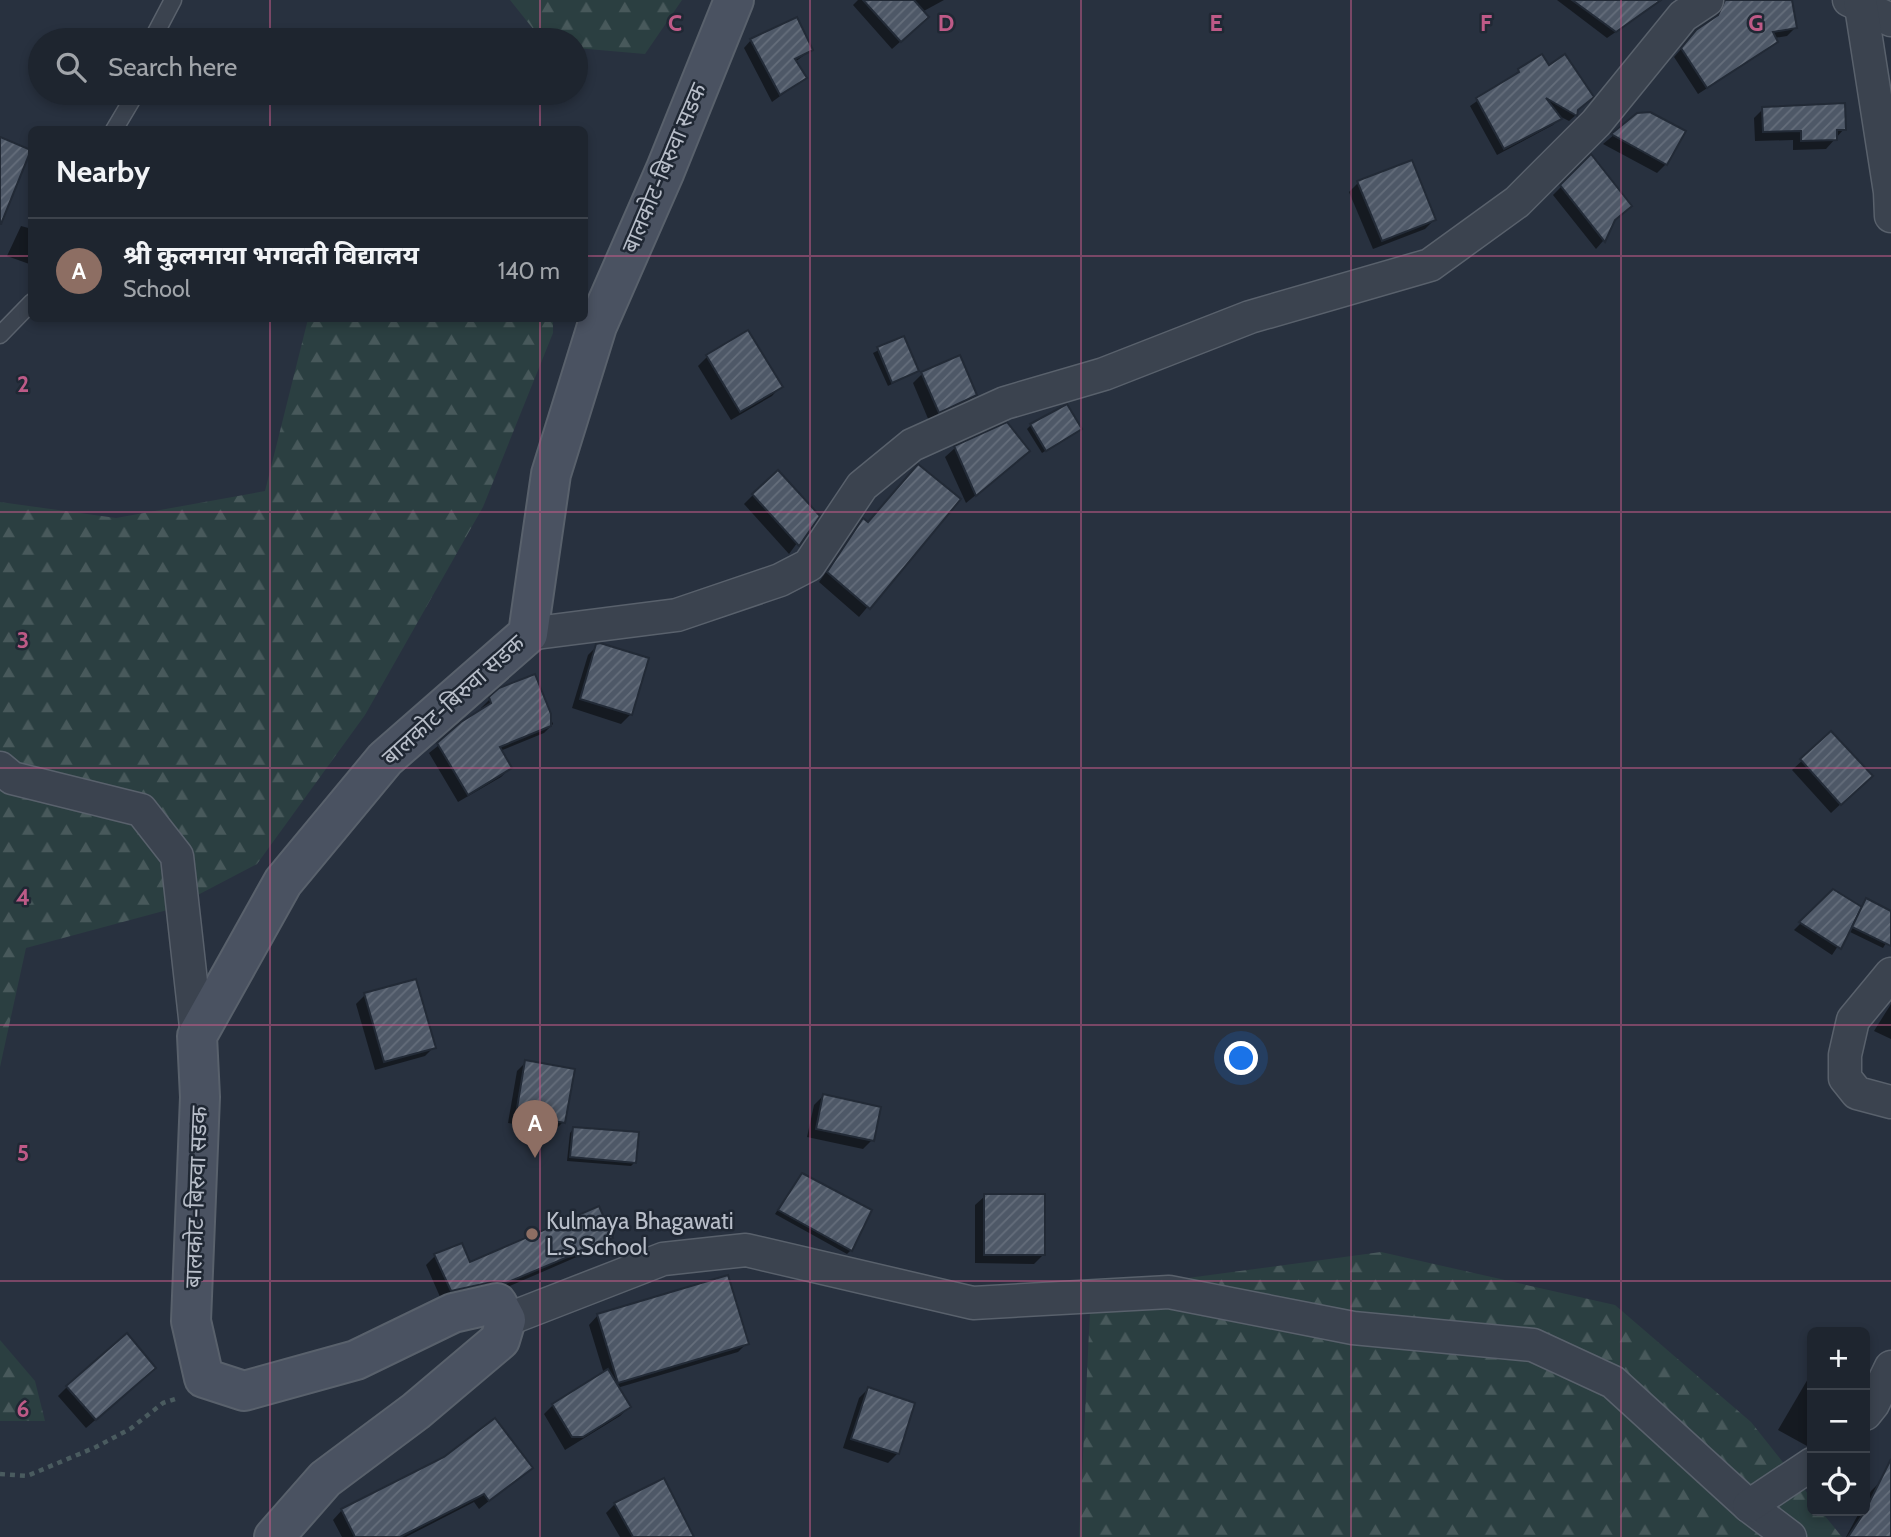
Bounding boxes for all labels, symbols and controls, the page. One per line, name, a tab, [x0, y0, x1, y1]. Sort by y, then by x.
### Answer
text: C	[668, 9, 682, 37]
text: D	[938, 9, 954, 37]
text: E	[1209, 9, 1223, 37]
text: F	[1480, 9, 1492, 37]
text: G	[1748, 9, 1764, 37]
search box	[28, 28, 588, 105]
icon: search	[52, 48, 90, 86]
text: Search here	[108, 51, 237, 83]
street label: बालकोट-बिरुवा सडक	[616, 78, 713, 257]
text: Nearby	[56, 153, 150, 190]
text: श्री कुलमाया भगवती विद्यालय	[123, 239, 419, 271]
text: A	[72, 257, 86, 285]
text: 140 m	[498, 257, 560, 285]
text: School	[123, 275, 190, 303]
text: 2	[17, 370, 29, 398]
text: 3	[17, 626, 29, 654]
street label: बालकोट-बिरुवा सडक	[376, 628, 531, 771]
text: 4	[16, 883, 30, 911]
your location	[1224, 1041, 1258, 1075]
pin: A	[512, 1100, 558, 1158]
street label: बालकोट-बिरुवा सडक	[179, 1104, 213, 1288]
text: 5	[17, 1139, 29, 1167]
place label: Kulmaya Bhagawati L.S.School	[546, 1207, 734, 1261]
marker: Kulmaya Bhagawati L.S.School	[524, 1226, 540, 1242]
map controls	[1807, 1327, 1870, 1516]
button: +	[1807, 1327, 1870, 1390]
button: −	[1807, 1390, 1870, 1453]
text: 6	[17, 1395, 29, 1423]
button: locate	[1807, 1453, 1870, 1516]

